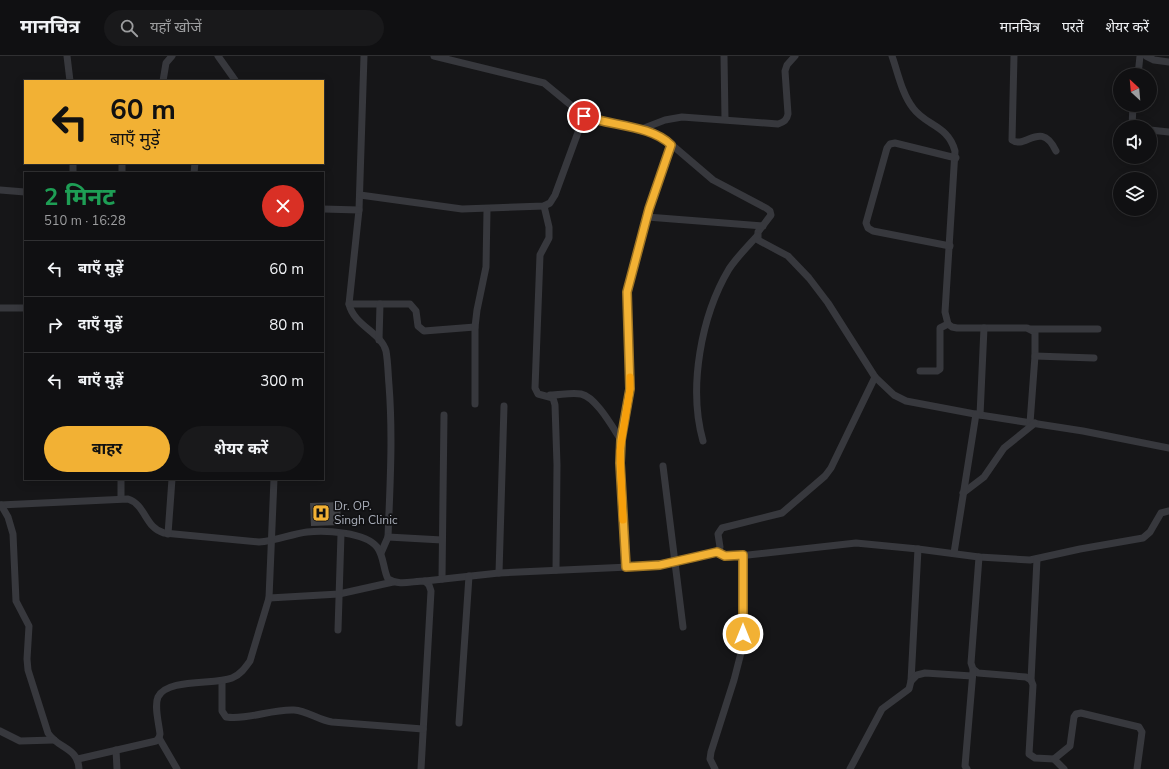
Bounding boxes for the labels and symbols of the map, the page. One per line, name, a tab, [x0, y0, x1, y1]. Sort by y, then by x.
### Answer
north arrow	[1113, 68, 1157, 112]
pin	[567, 99, 601, 133]
place label: Dr. OP. Singh Clinic	[334, 498, 398, 528]
hospital icon: Dr. OP. Singh Clinic	[311, 503, 331, 523]
position arrow	[722, 613, 764, 655]

